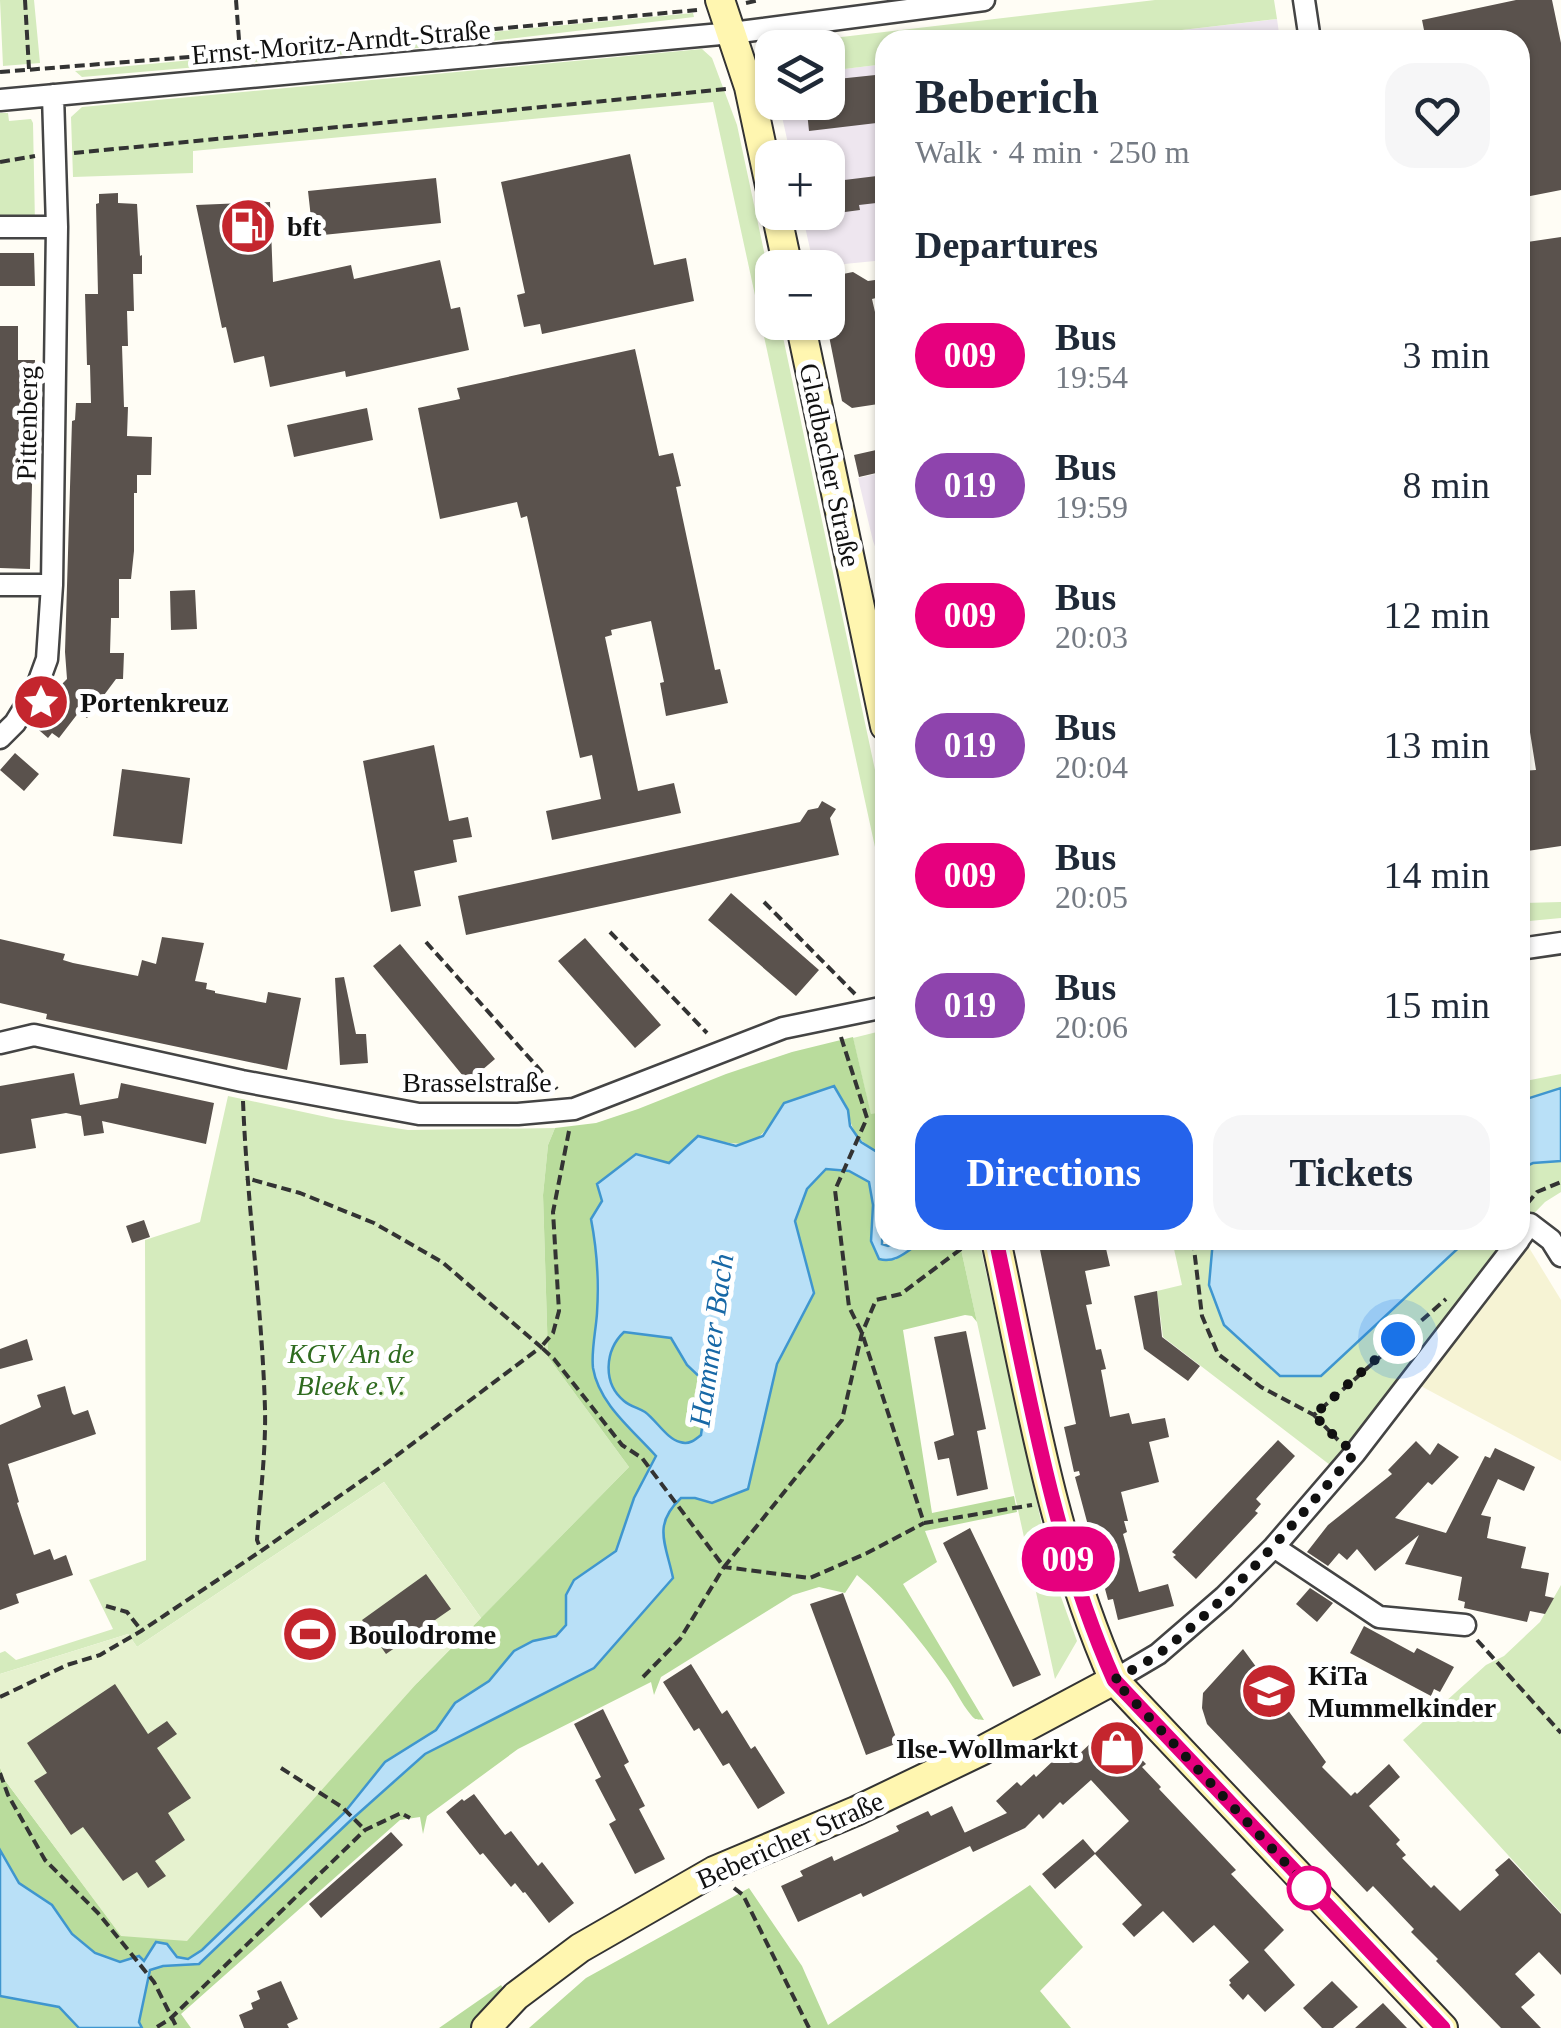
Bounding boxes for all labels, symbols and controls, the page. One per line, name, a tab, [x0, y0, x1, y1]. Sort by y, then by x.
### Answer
street label: Ernst-Moritz-Arndt-Straße	[190, 13, 492, 71]
map controls	[755, 30, 845, 340]
button: layers	[755, 30, 845, 120]
button: heart	[1385, 63, 1490, 168]
text: Beberich	[915, 70, 1099, 123]
text: Walk · 4 min · 250 m	[915, 134, 1190, 170]
button: +	[755, 140, 845, 230]
fuel station icon: bft	[218, 196, 278, 256]
place label: bft	[287, 211, 322, 242]
text: Departures	[915, 224, 1098, 266]
button: −	[755, 250, 845, 340]
text: Bus	[1055, 316, 1116, 358]
text: 3 min	[1402, 334, 1490, 376]
text: 009	[944, 336, 996, 375]
text: 19:54	[1055, 359, 1128, 395]
street label: Gladbacher Straße	[793, 360, 867, 570]
street label: Pittenberg	[11, 365, 43, 481]
text: Bus	[1055, 446, 1116, 488]
text: 8 min	[1402, 464, 1490, 506]
text: 019	[944, 466, 996, 505]
text: 19:59	[1055, 489, 1128, 525]
text: Bus	[1055, 576, 1116, 618]
text: 12 min	[1383, 594, 1490, 636]
text: 009	[944, 596, 996, 635]
text: 20:03	[1055, 619, 1128, 655]
place icon: Portenkreuz	[11, 672, 71, 732]
place label: Portenkreuz	[80, 687, 229, 718]
text: Bus	[1055, 706, 1116, 748]
text: 13 min	[1383, 724, 1490, 766]
text: 019	[944, 726, 996, 765]
text: 20:04	[1055, 749, 1128, 785]
text: Bus	[1055, 836, 1116, 878]
text: 14 min	[1383, 854, 1490, 896]
text: 009	[944, 856, 996, 895]
text: 20:05	[1055, 879, 1128, 915]
text: Bus	[1055, 966, 1116, 1008]
text: 15 min	[1383, 984, 1490, 1026]
text: 019	[944, 986, 996, 1025]
text: 20:06	[1055, 1009, 1128, 1045]
street label: Brasselstraße	[402, 1067, 552, 1098]
button: Directions	[915, 1115, 1193, 1230]
button: Tickets	[1213, 1115, 1490, 1230]
water label: Hammer Bach	[682, 1251, 739, 1430]
your location	[1373, 1314, 1423, 1364]
park label: KGV An de Bleek e.V.	[287, 1338, 414, 1401]
line badge: 009	[1010, 1526, 1126, 1592]
text: 009	[1042, 1540, 1094, 1579]
sports icon: Boulodrome	[280, 1604, 340, 1664]
place label: Boulodrome	[349, 1619, 496, 1650]
place label: KiTa Mummelkinder	[1308, 1660, 1496, 1723]
school or university icon: KiTa Mummelkinder	[1239, 1661, 1299, 1721]
shop icon: Ilse-Wollmarkt	[1087, 1718, 1147, 1778]
place label: Ilse-Wollmarkt	[896, 1733, 1079, 1764]
street label: Bebericher Straße	[692, 1785, 888, 1895]
unlabelled marker	[1288, 1867, 1330, 1909]

